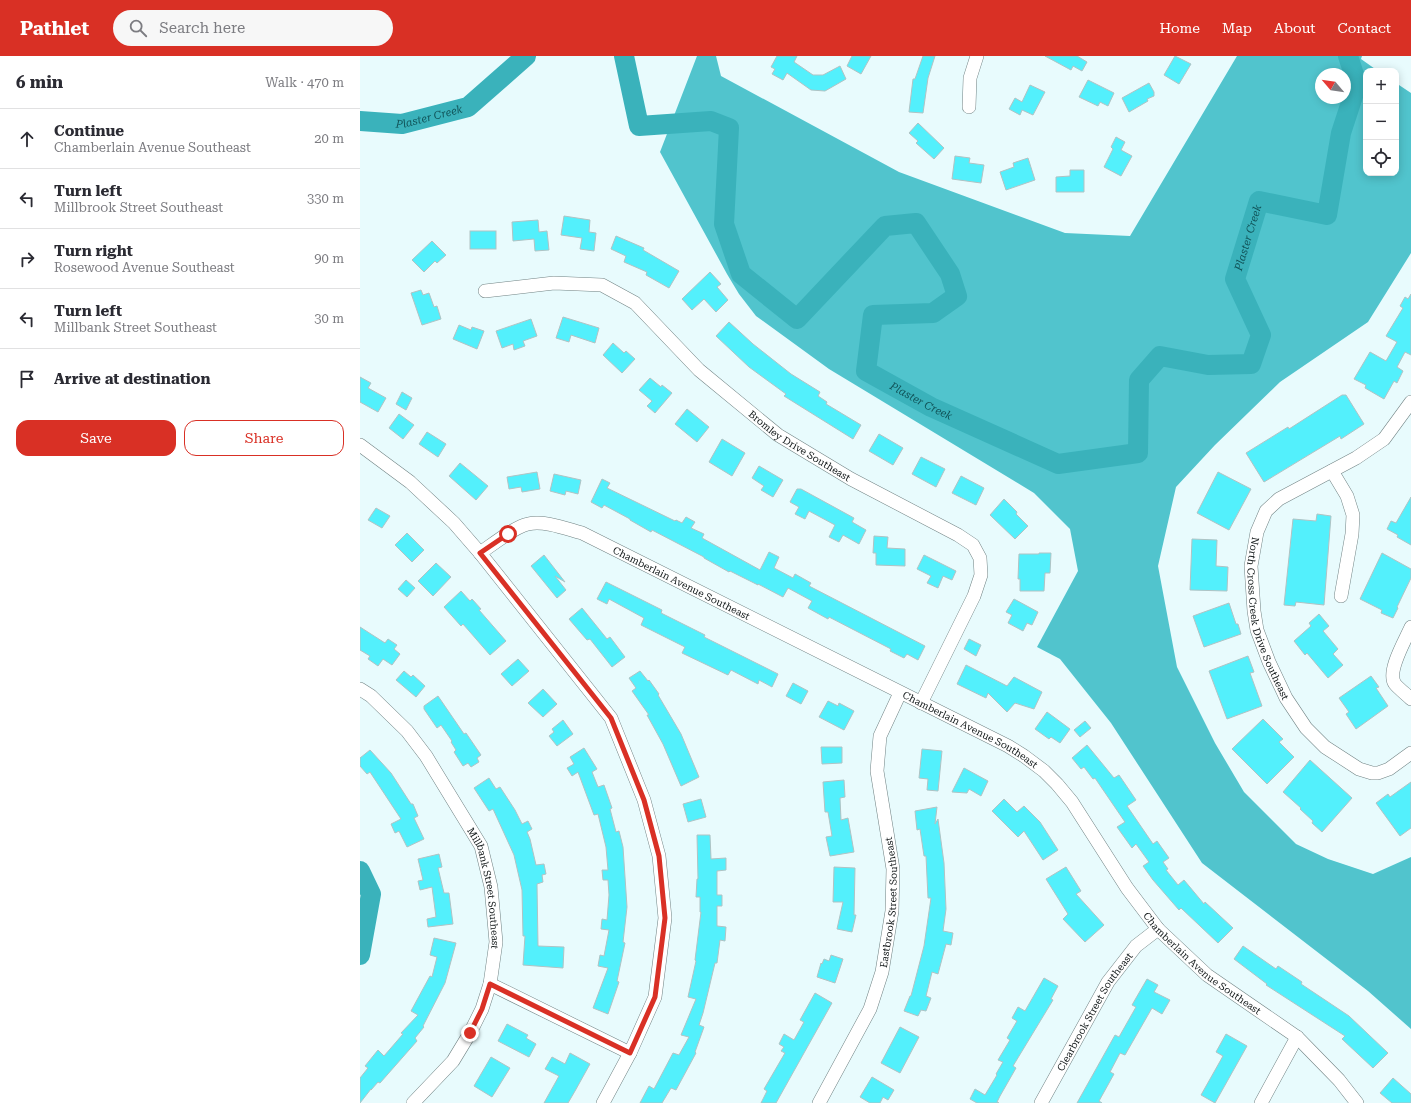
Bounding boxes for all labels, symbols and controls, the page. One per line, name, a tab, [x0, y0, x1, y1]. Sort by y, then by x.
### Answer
search box	[113, 10, 393, 46]
text: Pathlet	[20, 17, 89, 40]
icon: search	[127, 17, 149, 39]
text: Search here	[159, 19, 245, 37]
text: Home	[1159, 20, 1200, 36]
text: Map	[1222, 20, 1252, 36]
text: About	[1274, 20, 1316, 36]
text: Contact	[1338, 20, 1391, 36]
north arrow	[1315, 68, 1351, 104]
map controls	[1363, 68, 1399, 176]
button: +	[1363, 68, 1399, 104]
text: 6 min	[16, 72, 63, 92]
text: Walk · 470 m	[265, 75, 344, 90]
water label: Plaster Creek	[394, 102, 464, 131]
button: −	[1363, 104, 1399, 140]
text: Continue	[54, 122, 124, 140]
icon: ahead	[16, 128, 38, 150]
text: 20 m	[314, 131, 344, 146]
text: Chamberlain Avenue Southeast	[54, 140, 251, 155]
button: locate	[1363, 140, 1399, 176]
text: Turn left	[54, 182, 122, 200]
icon: left	[16, 188, 38, 210]
text: 330 m	[307, 191, 344, 206]
text: Millbrook Street Southeast	[54, 200, 223, 215]
water label: Plaster Creek	[1231, 203, 1264, 273]
text: Turn right	[54, 242, 133, 260]
icon: right	[16, 248, 38, 270]
text: 90 m	[314, 251, 344, 266]
text: Rosewood Avenue Southeast	[54, 260, 235, 275]
text: Turn left	[54, 302, 122, 320]
icon: left	[16, 308, 38, 330]
text: 30 m	[314, 311, 344, 326]
text: Millbank Street Southeast	[54, 320, 217, 335]
icon: arrive	[16, 368, 38, 390]
text: Arrive at destination	[54, 370, 210, 388]
water label: Plaster Creek	[887, 379, 954, 422]
street label: Bromley Drive Southeast	[747, 408, 853, 483]
button: Save	[16, 420, 176, 456]
button: Share	[184, 420, 344, 456]
route start	[499, 525, 517, 543]
street label: North Cross Creek Drive Southeast	[1245, 536, 1292, 701]
street label: Chamberlain Avenue Southeast	[611, 544, 752, 622]
street label: Chamberlain Avenue Southeast	[901, 689, 1040, 770]
street label: Millbank Street Southeast	[465, 825, 502, 950]
street label: Eastbrook Street Southeast	[877, 836, 899, 969]
street label: Chamberlain Avenue Southeast	[1142, 910, 1263, 1016]
street label: Clearbrook Street Southeast	[1054, 950, 1135, 1073]
route end	[461, 1024, 479, 1042]

